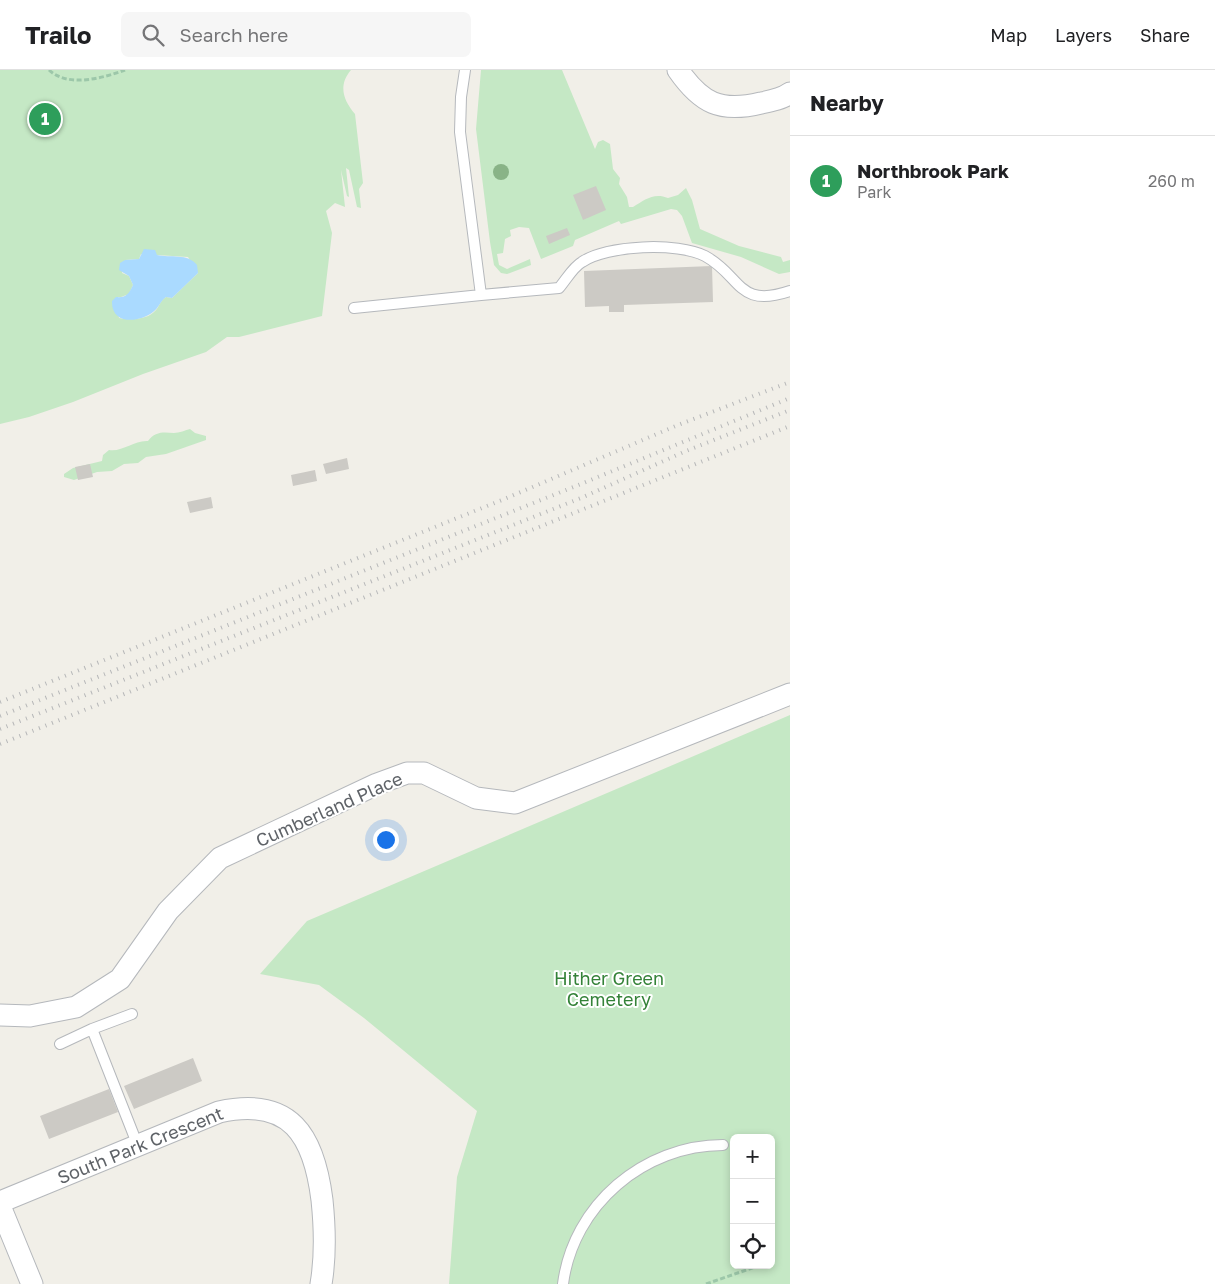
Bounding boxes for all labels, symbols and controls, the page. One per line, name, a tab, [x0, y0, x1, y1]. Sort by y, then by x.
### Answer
search box	[121, 12, 471, 57]
text: Trailo	[25, 20, 91, 49]
icon: search	[139, 21, 167, 49]
text: Search here	[179, 23, 288, 46]
text: Map	[990, 24, 1027, 46]
text: Layers	[1055, 24, 1112, 46]
text: Share	[1140, 24, 1190, 46]
text: Nearby	[810, 90, 884, 116]
pin: 1	[29, 100, 61, 138]
text: Northbrook Park	[857, 159, 1009, 182]
text: 1	[822, 171, 830, 191]
text: 260 m	[1148, 171, 1195, 191]
text: Park	[857, 182, 892, 202]
street label: Cumberland Place	[252, 767, 406, 851]
your location	[373, 827, 399, 853]
park label: Hither Green Cemetery	[554, 967, 664, 1010]
street label: South Park Crescent	[54, 1102, 226, 1188]
map controls	[730, 1134, 775, 1269]
button: +	[730, 1134, 775, 1179]
button: −	[730, 1179, 775, 1224]
button: locate	[730, 1224, 775, 1269]

